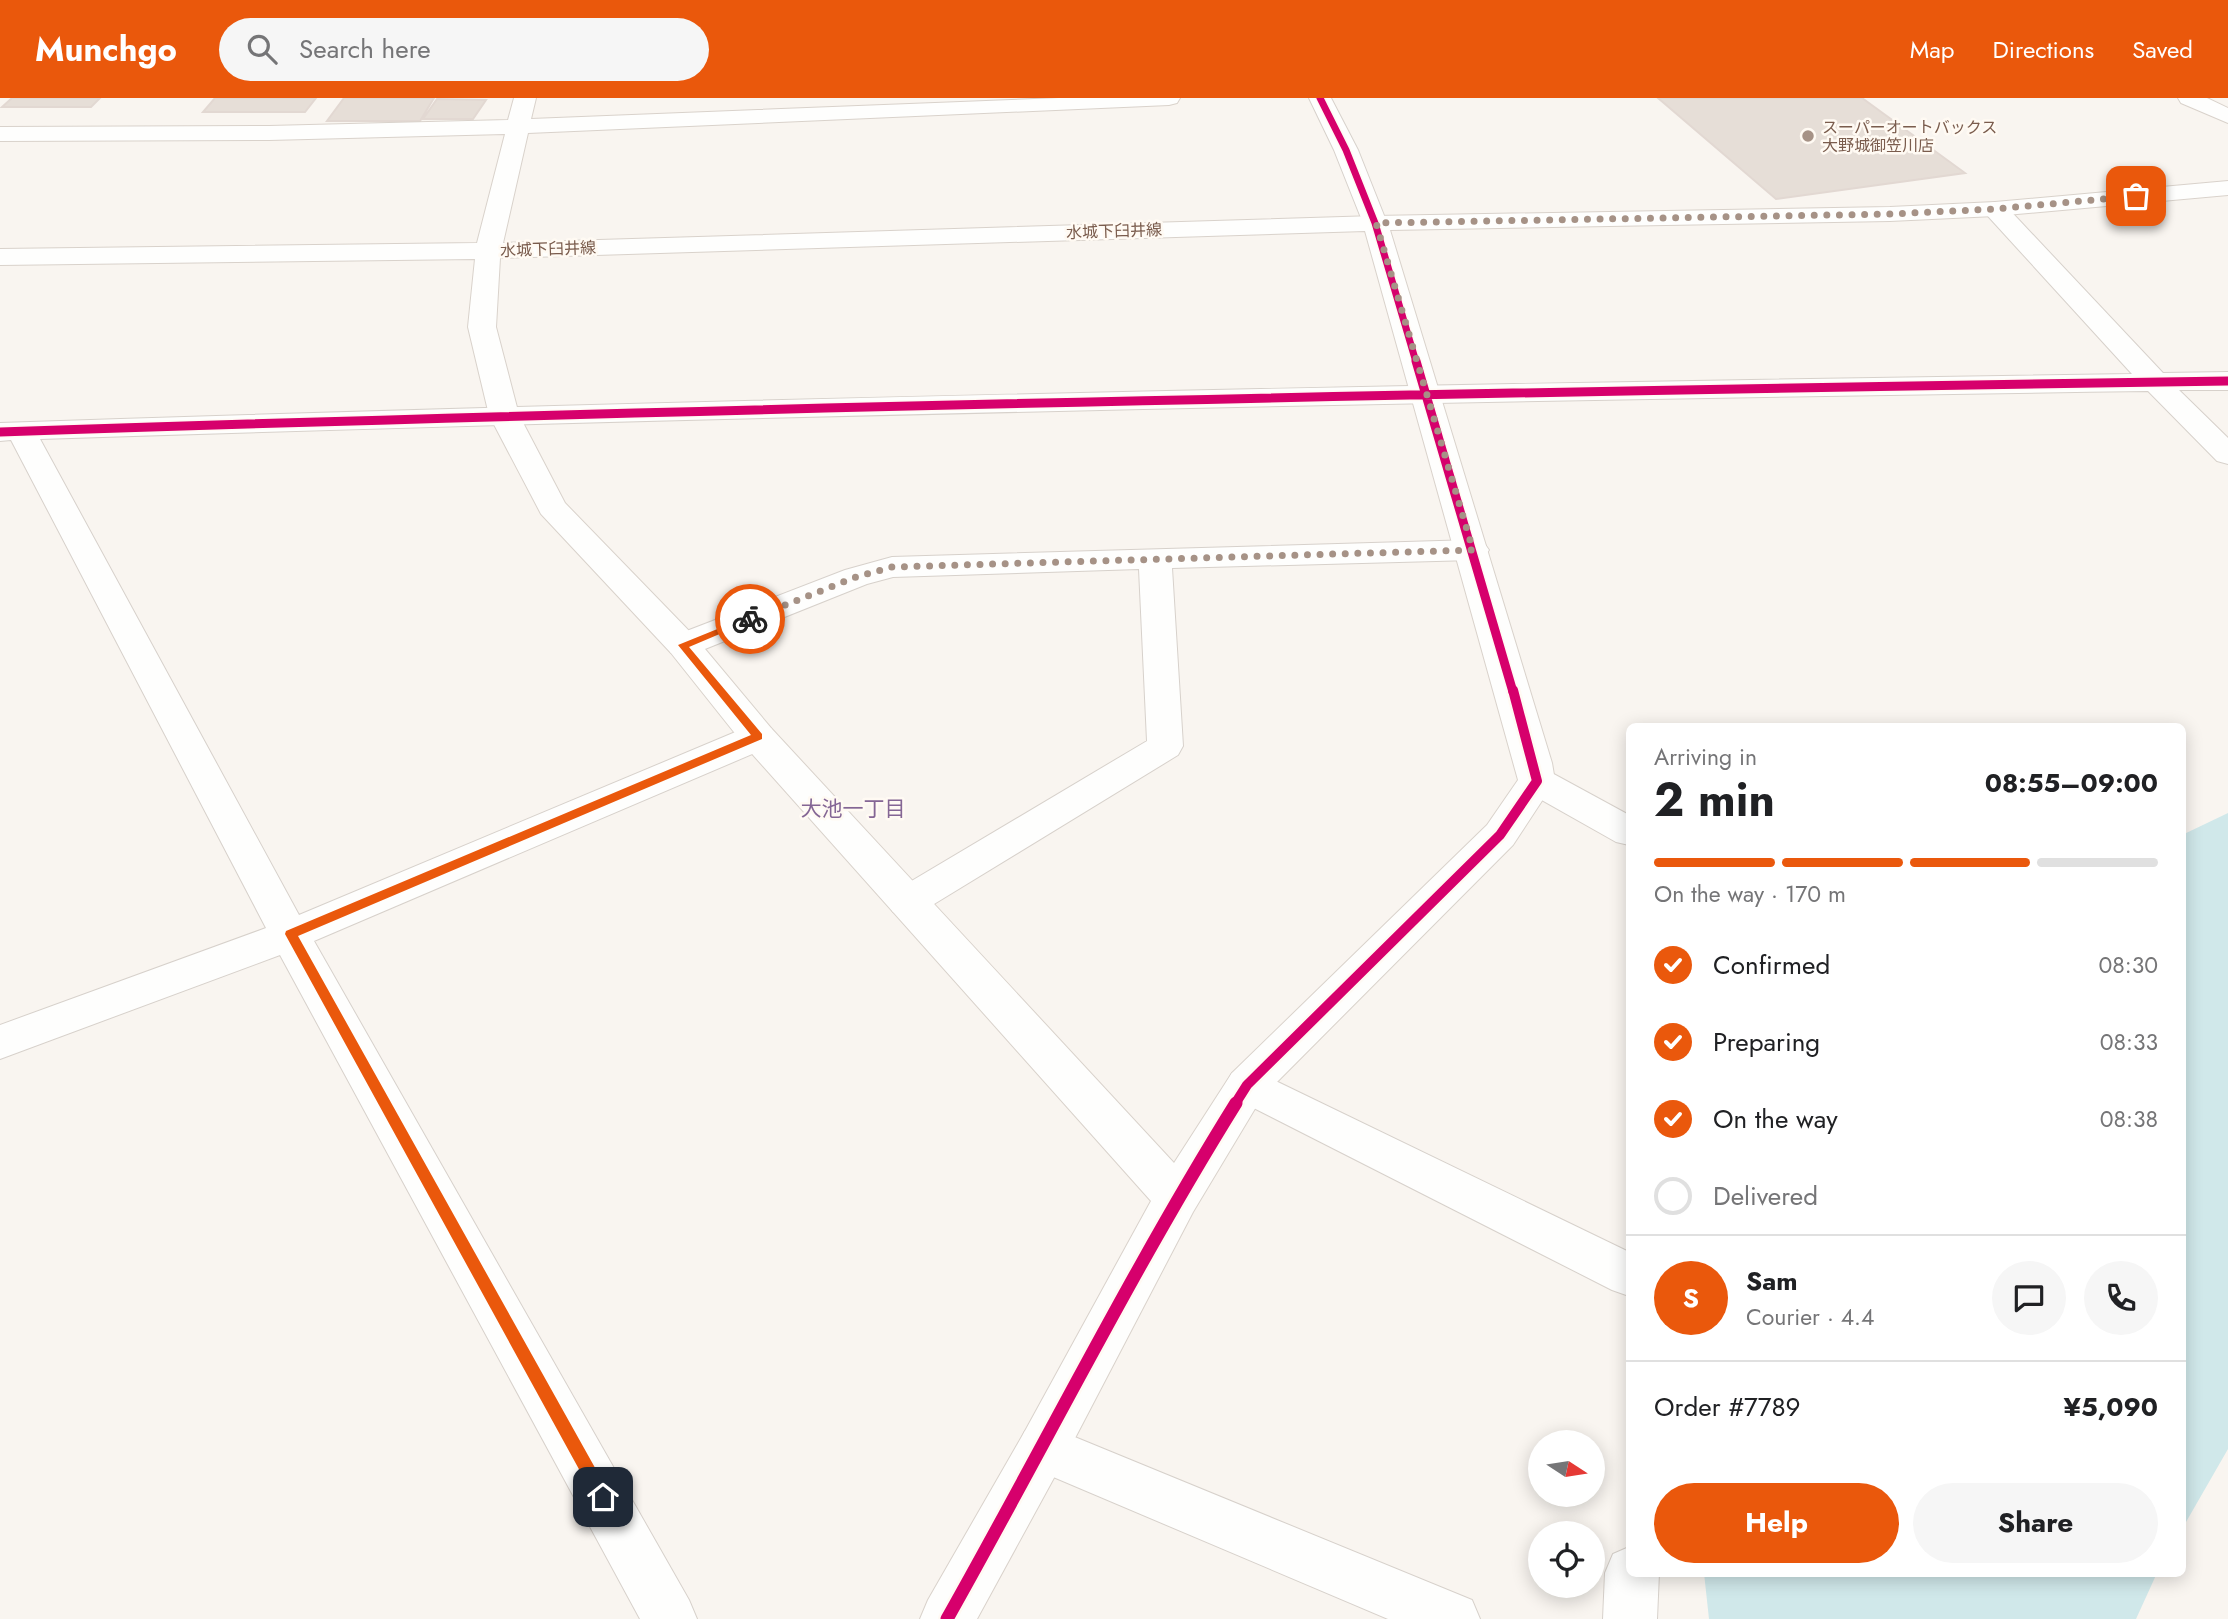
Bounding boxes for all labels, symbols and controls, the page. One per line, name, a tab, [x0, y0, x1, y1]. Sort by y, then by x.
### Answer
search box	[219, 18, 709, 81]
text: Munchgo	[35, 26, 177, 73]
icon: search	[243, 30, 281, 68]
text: Search here	[299, 30, 431, 68]
text: Map	[1910, 32, 1955, 67]
text: Directions	[1993, 32, 2094, 67]
text: Saved	[2132, 32, 2193, 67]
place label: スーパーオートバックス 大野城御笠川店	[1822, 116, 1997, 157]
marker: スーパーオートバックス 大野城御笠川店	[1800, 128, 1816, 144]
pin	[2106, 166, 2166, 226]
icon: bag	[2117, 177, 2155, 215]
street label: 水城下臼井線	[1066, 218, 1162, 244]
street label: 水城下臼井線	[500, 236, 596, 262]
courier	[715, 584, 785, 654]
icon: bike	[731, 600, 769, 638]
text: Arriving in	[1654, 740, 1757, 774]
text: 08:55–09:00	[1985, 764, 2158, 802]
text: 2 min	[1654, 767, 1775, 833]
district label: 大池一丁目	[801, 794, 906, 824]
text: On the way · 170 m	[1654, 877, 1846, 911]
icon: check	[1654, 946, 1692, 984]
text: Confirmed	[1713, 946, 1830, 984]
text: 08:30	[2098, 948, 2158, 982]
icon: check	[1654, 1023, 1692, 1061]
text: Preparing	[1713, 1023, 1820, 1061]
text: 08:33	[2100, 1025, 2158, 1059]
icon: check	[1654, 1100, 1692, 1138]
text: On the way	[1713, 1100, 1838, 1138]
text: 08:38	[2100, 1102, 2158, 1136]
text: Delivered	[1713, 1177, 1818, 1215]
button: chat	[1992, 1261, 2066, 1335]
button: phone	[2084, 1261, 2158, 1335]
text: Sam	[1746, 1262, 1798, 1300]
text: S	[1683, 1279, 1699, 1317]
text: Courier · 4.4	[1746, 1300, 1874, 1334]
text: Order #7789	[1654, 1388, 1801, 1426]
text: ¥5,090	[2064, 1388, 2158, 1426]
north arrow	[1528, 1430, 1605, 1507]
map controls	[1528, 1430, 1605, 1598]
pin	[573, 1467, 633, 1527]
icon: home	[584, 1478, 622, 1516]
button: Help	[1654, 1483, 1899, 1563]
button: Share	[1913, 1483, 2158, 1563]
button: locate	[1528, 1521, 1605, 1598]

